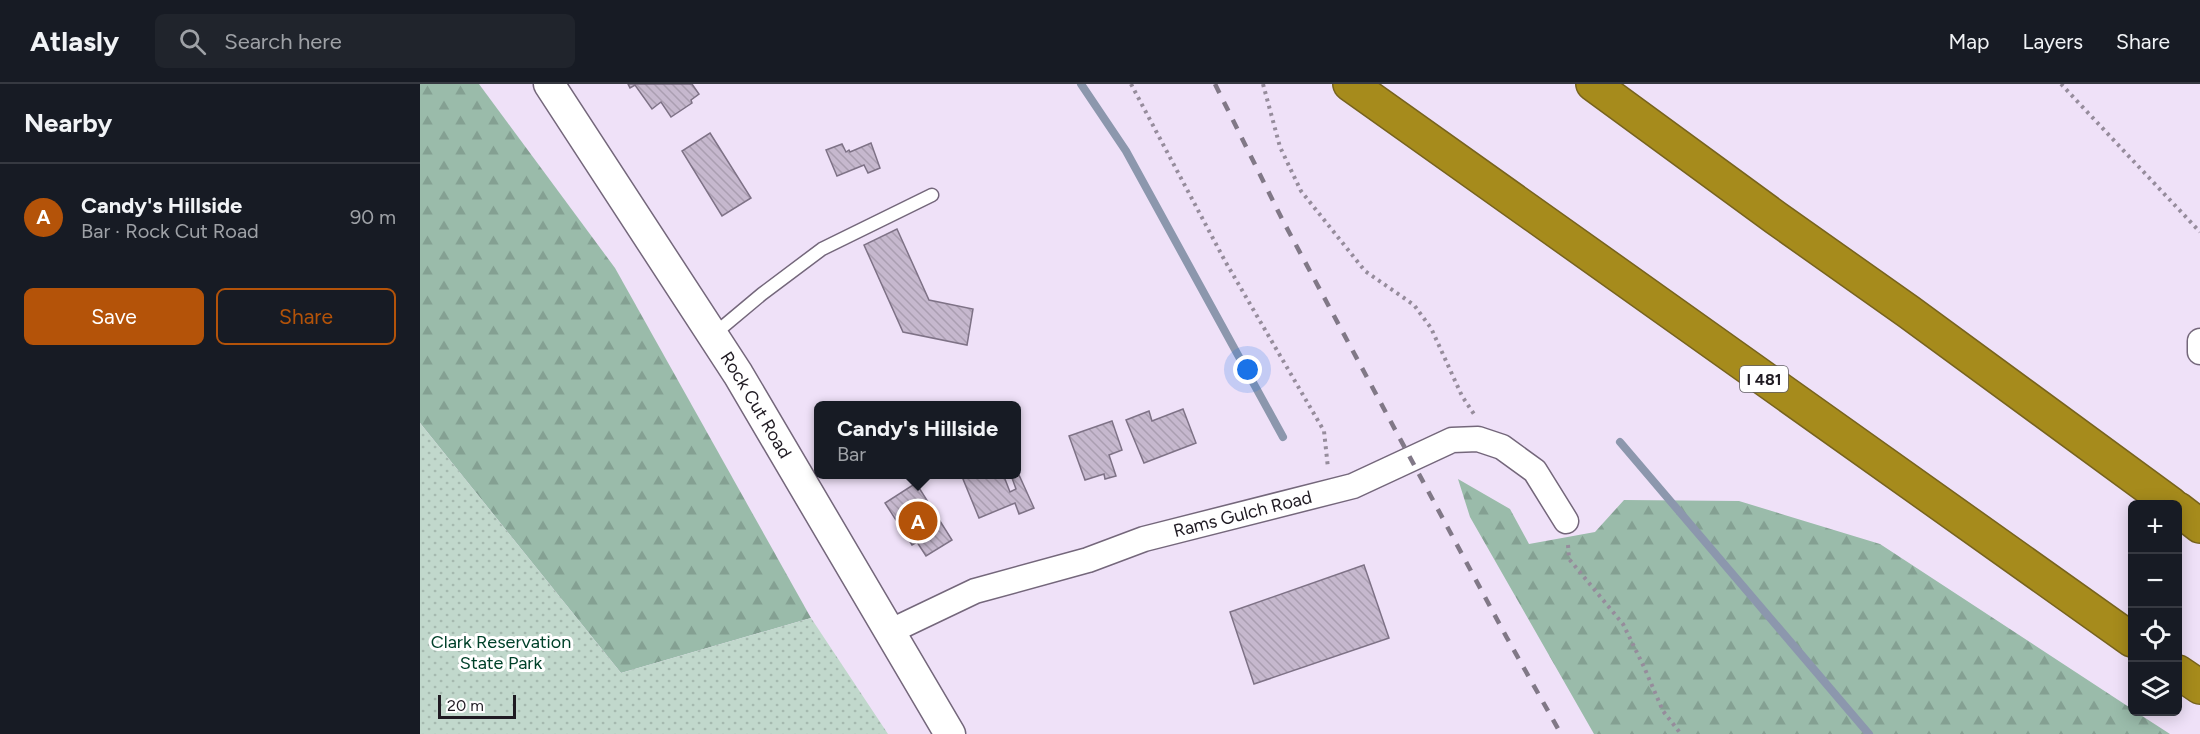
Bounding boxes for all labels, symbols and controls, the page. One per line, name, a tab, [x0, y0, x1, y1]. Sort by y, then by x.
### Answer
search box	[155, 14, 575, 68]
text: Atlasly	[30, 24, 119, 58]
icon: search	[176, 25, 209, 58]
text: Search here	[224, 28, 342, 55]
text: Map	[1949, 29, 1989, 54]
text: Layers	[2022, 29, 2083, 54]
text: Share	[2116, 29, 2170, 54]
text: Nearby	[24, 107, 112, 139]
text: Candy's Hillside	[81, 192, 242, 219]
text: A	[36, 205, 51, 229]
text: 90 m	[350, 205, 396, 229]
text: Bar · Rock Cut Road	[81, 219, 259, 243]
button: Save	[24, 288, 204, 345]
button: Share	[216, 288, 396, 345]
street label: Rock Cut Road	[715, 348, 796, 462]
your location	[1233, 355, 1262, 384]
road number: I 481	[1740, 366, 1788, 392]
popup	[814, 401, 1021, 479]
text: Candy's Hillside	[837, 415, 998, 442]
text: Bar	[837, 442, 866, 466]
street label: Rams Gulch Road	[1171, 486, 1314, 542]
pin: A	[898, 498, 938, 544]
map controls	[2128, 500, 2182, 716]
button: +	[2128, 500, 2182, 554]
button: −	[2128, 554, 2182, 608]
button: locate	[2128, 608, 2182, 662]
park label: Clark Reservation State Park	[431, 631, 571, 674]
button: layers	[2128, 662, 2182, 716]
scale bar	[438, 692, 516, 720]
text: 20 m	[447, 696, 484, 715]

